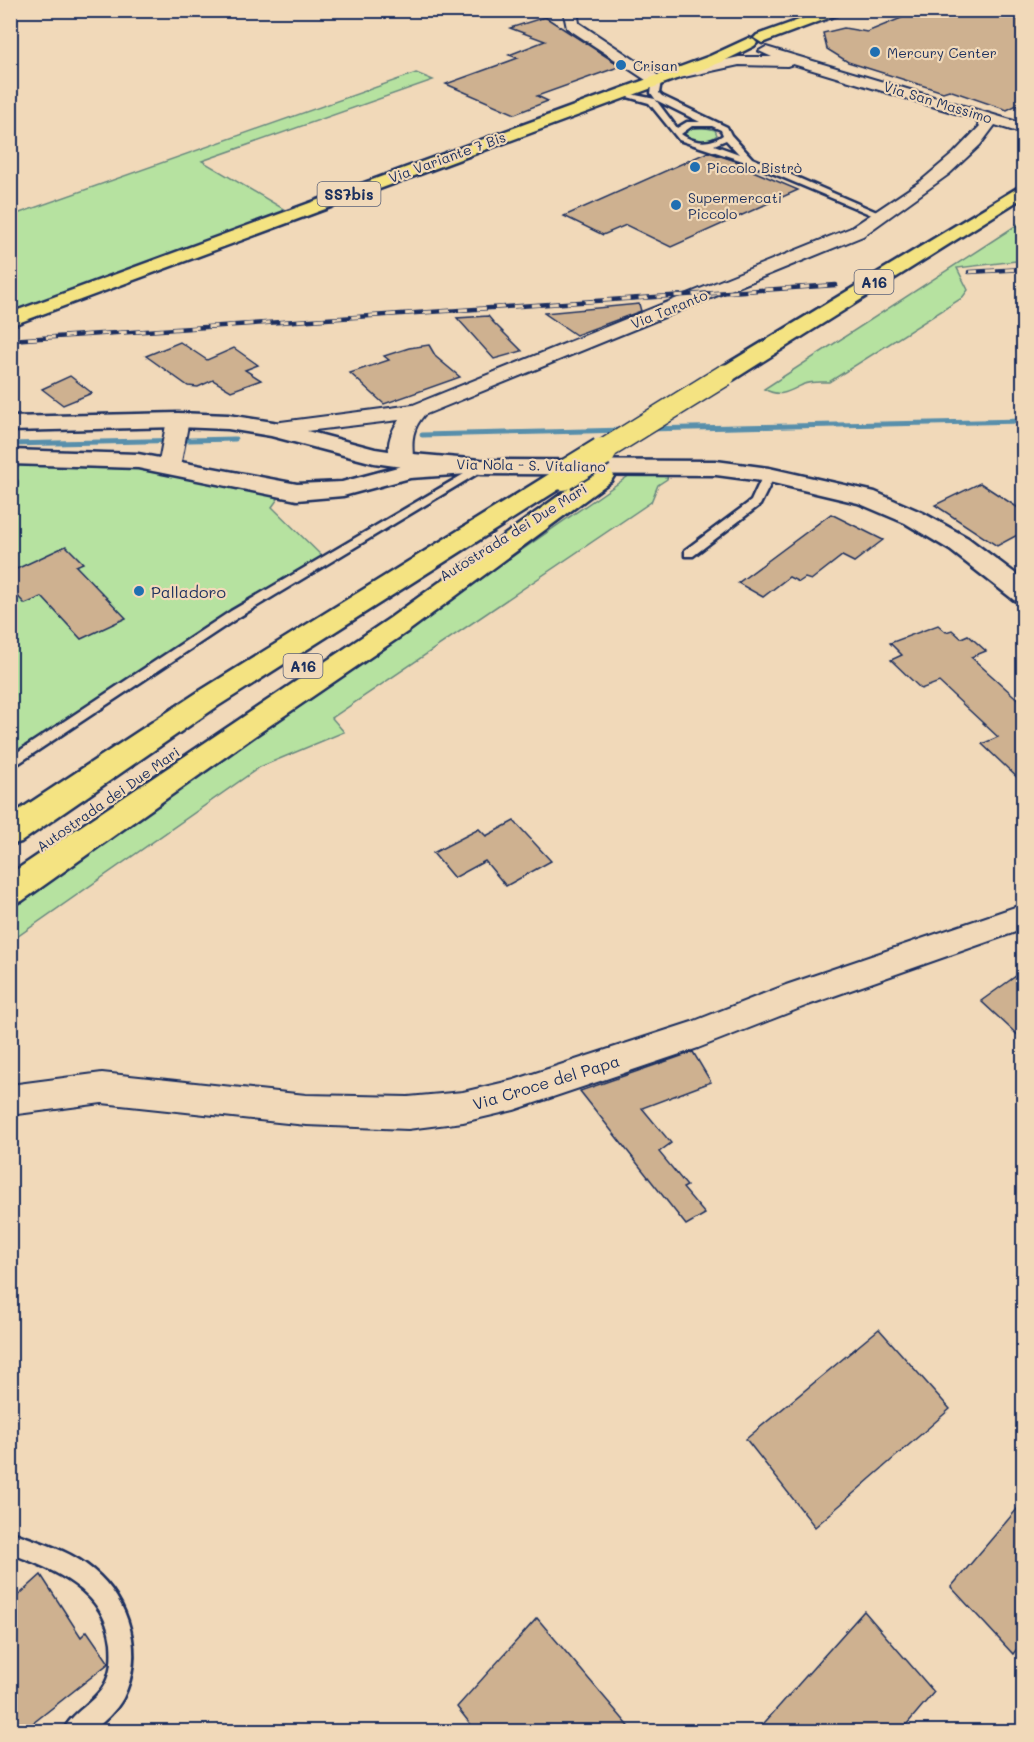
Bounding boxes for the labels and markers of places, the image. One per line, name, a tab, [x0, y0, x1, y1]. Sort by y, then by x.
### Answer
place label: Mercury Center	[887, 43, 997, 62]
marker: Mercury Center	[868, 45, 882, 59]
place label: Crisan	[633, 56, 678, 75]
marker: Crisan	[614, 58, 628, 72]
place label: Piccolo Bistrò	[707, 158, 802, 177]
marker: Piccolo Bistrò	[688, 160, 702, 174]
place label: Supermercati Piccolo	[688, 188, 782, 223]
marker: Supermercati Piccolo	[669, 198, 683, 212]
place label: Palladoro	[151, 581, 226, 602]
marker: Palladoro	[132, 584, 146, 598]

